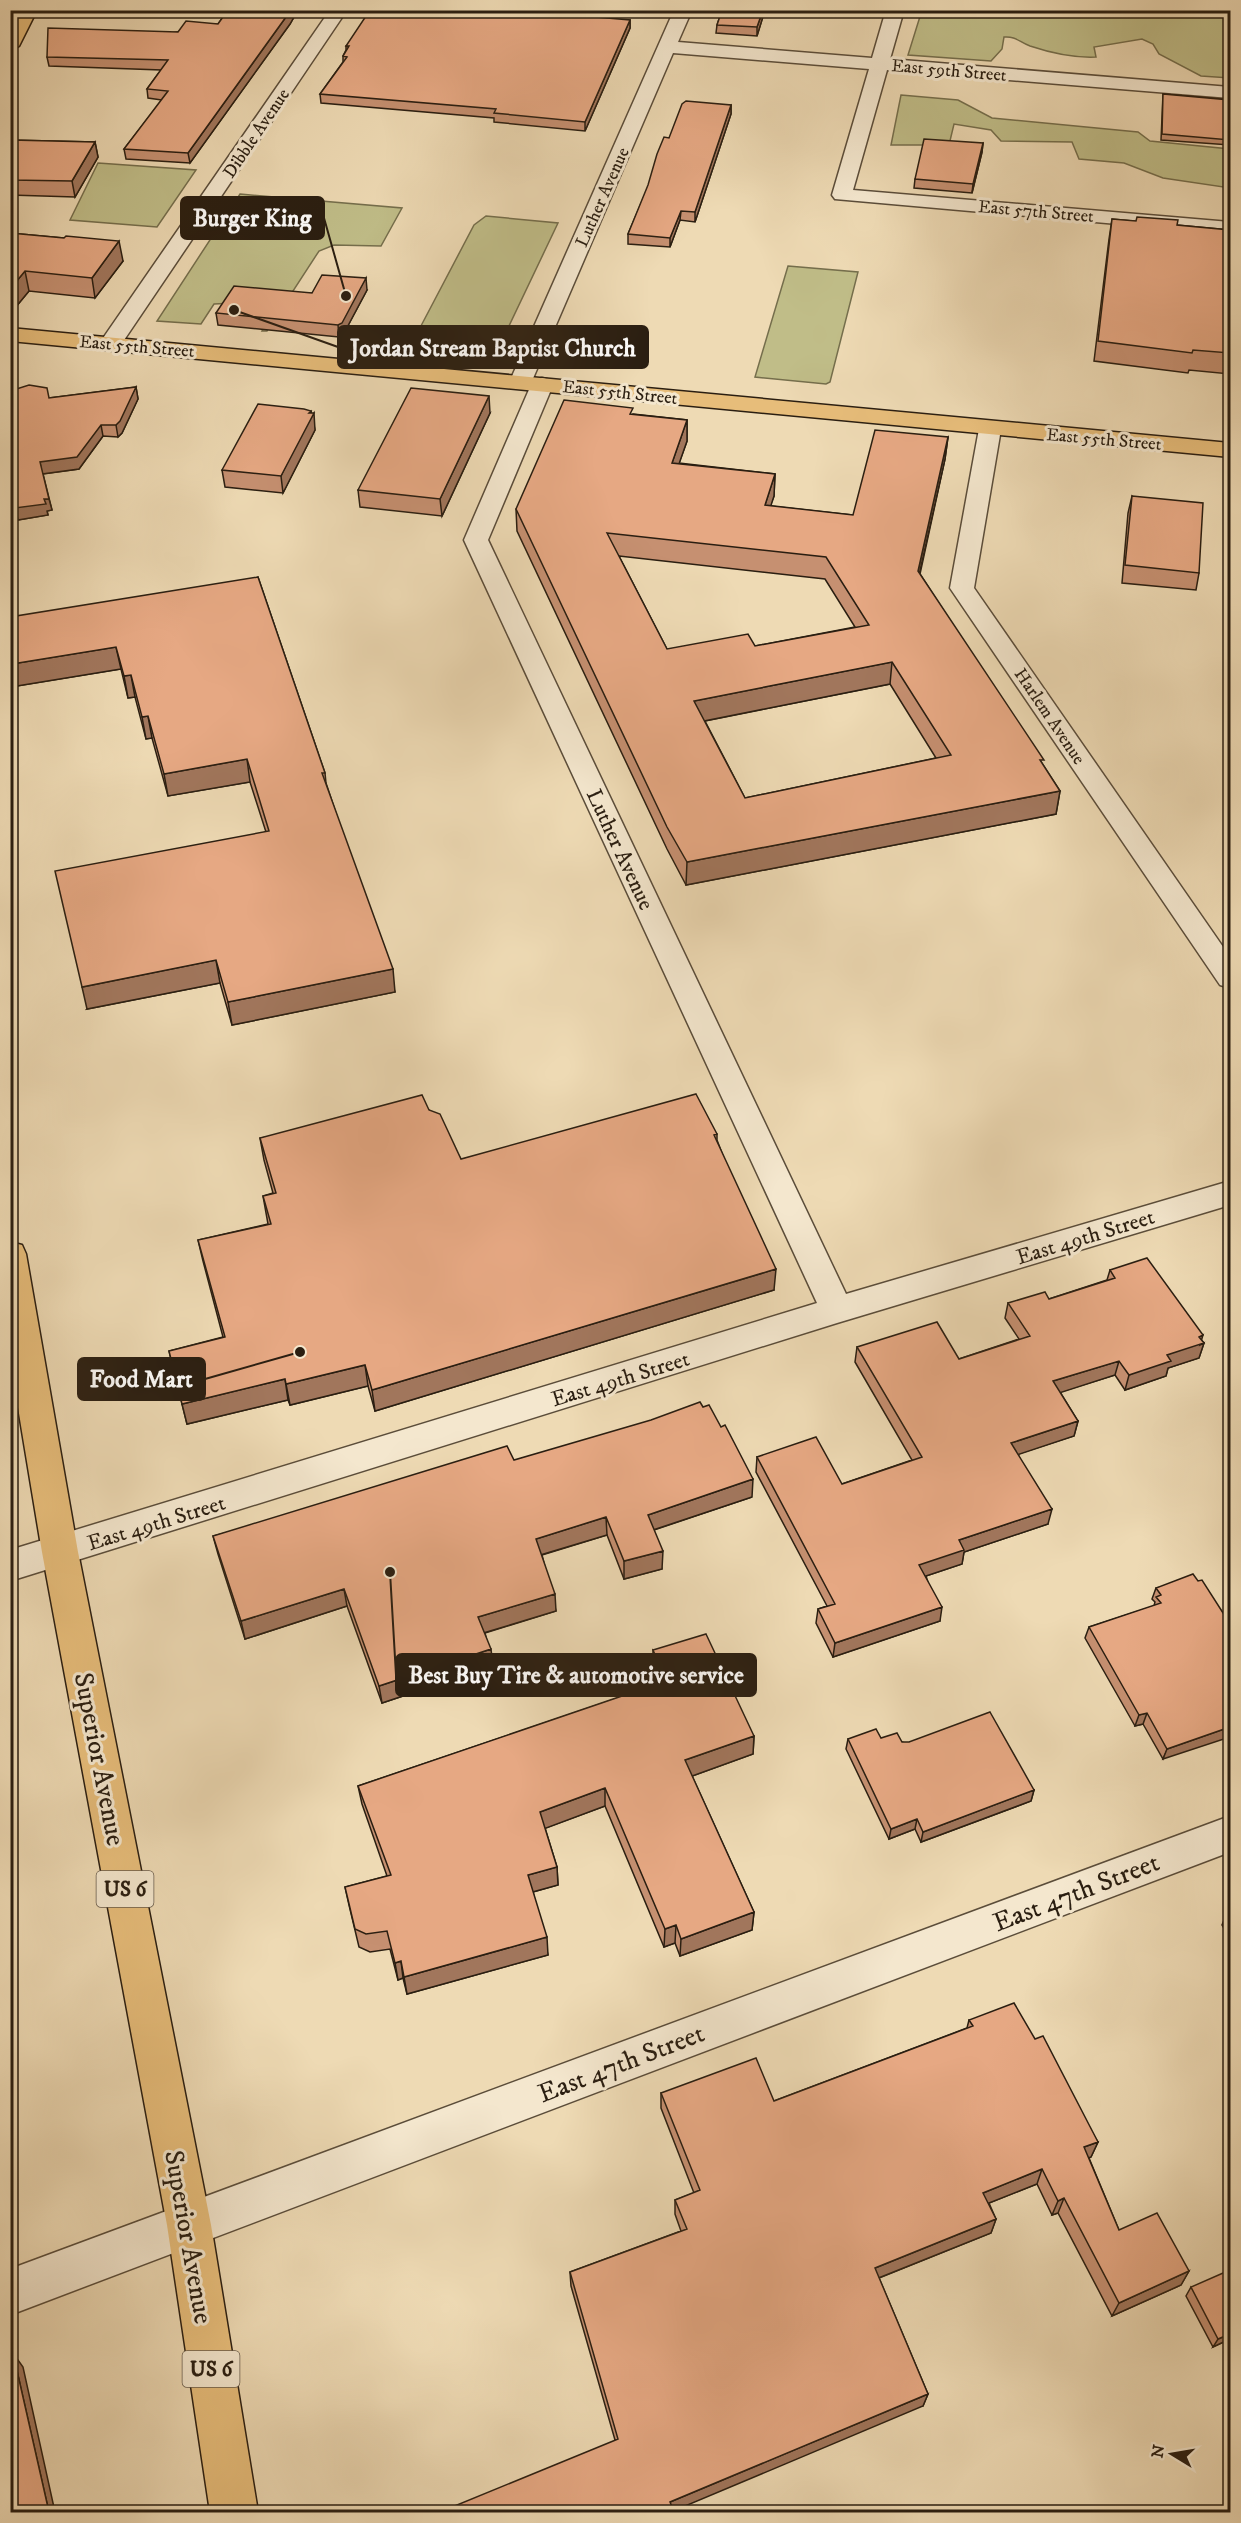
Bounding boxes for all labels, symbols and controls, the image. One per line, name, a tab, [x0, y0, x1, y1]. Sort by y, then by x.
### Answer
street label: East 59th Street	[890, 55, 1008, 87]
street label: Dibble Avenue	[219, 85, 295, 183]
street label: Luther Avenue	[571, 144, 635, 251]
street label: East 57th Street	[977, 196, 1095, 228]
callout: Burger King	[181, 197, 324, 239]
text: Burger King	[193, 204, 313, 234]
callout: Jordan Stream Baptist Church	[338, 326, 648, 368]
street label: East 55th Street	[78, 331, 196, 363]
text: Jordan Stream Baptist Church	[347, 334, 636, 364]
street label: East 55th Street	[561, 376, 679, 410]
street label: East 55th Street	[1045, 424, 1163, 456]
street label: Harlem Avenue	[1009, 664, 1089, 769]
street label: Luther Avenue	[580, 785, 659, 914]
street label: East 49th Street	[1013, 1204, 1158, 1271]
street label: East 49th Street	[548, 1346, 693, 1413]
callout: Food Mart	[78, 1358, 205, 1400]
text: Food Mart	[89, 1365, 193, 1395]
street label: East 49th Street	[84, 1490, 229, 1557]
callout: Best Buy Tire & automotive service	[396, 1654, 756, 1696]
text: Best Buy Tire & automotive service	[408, 1661, 744, 1691]
street label: Superior Avenue	[66, 1670, 132, 1849]
street label: East 47th Street	[988, 1846, 1165, 1940]
road number: US 6	[96, 1871, 154, 1907]
street label: East 47th Street	[533, 2017, 710, 2111]
street label: Superior Avenue	[156, 2148, 220, 2327]
road number: US 6	[182, 2351, 240, 2387]
north arrow	[1142, 2424, 1202, 2484]
text: N	[1147, 2443, 1169, 2460]

